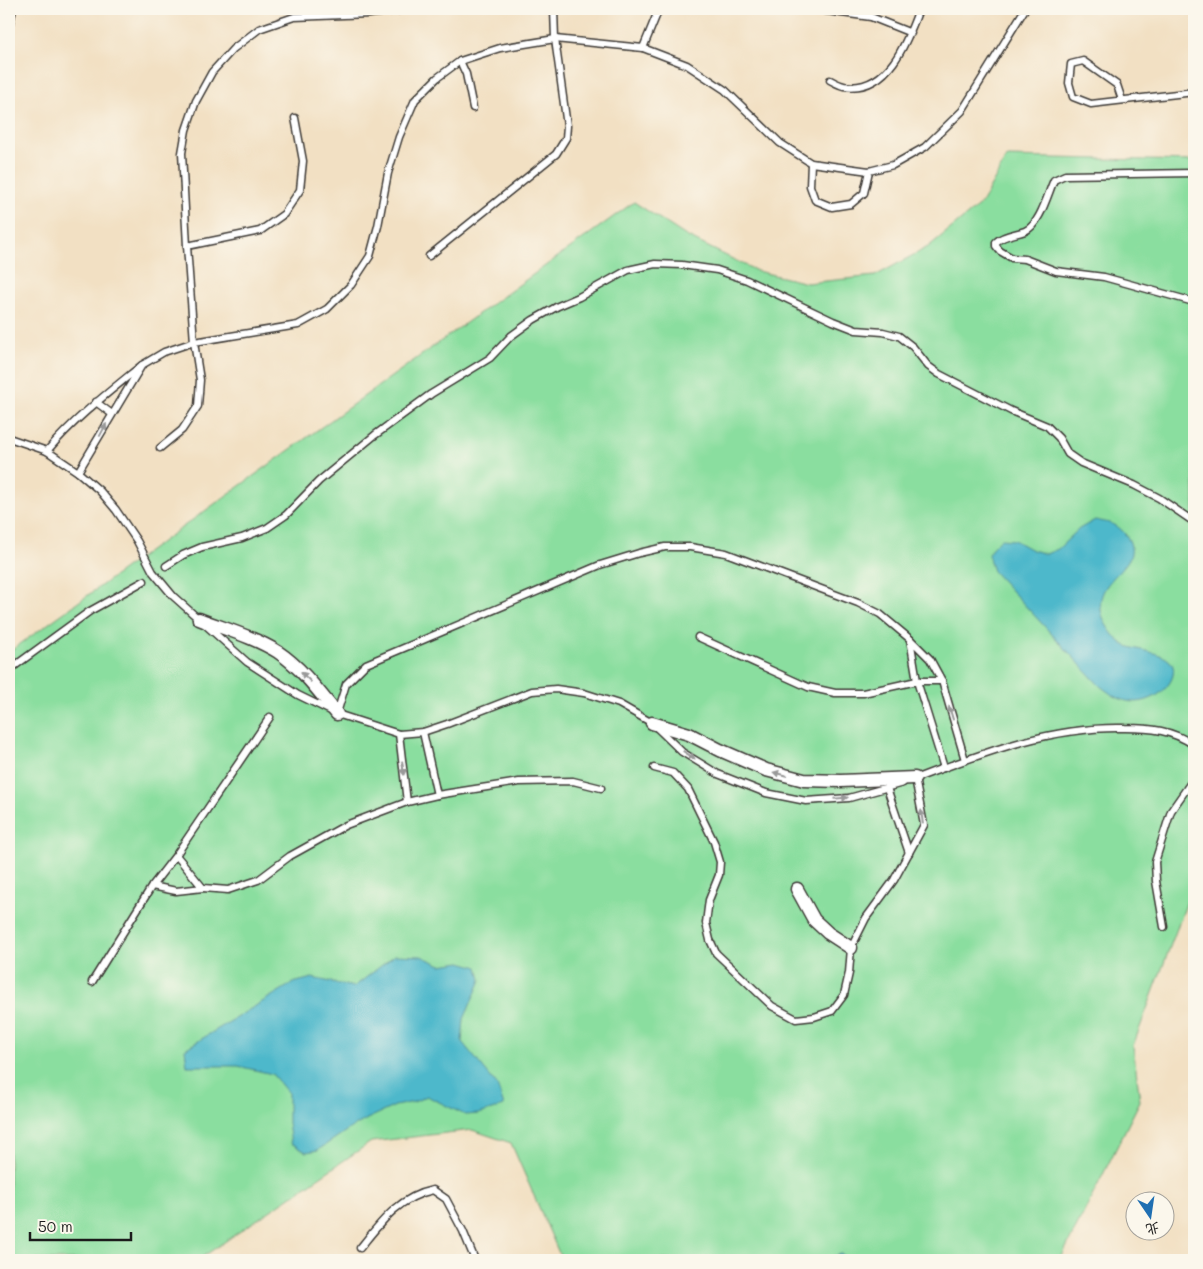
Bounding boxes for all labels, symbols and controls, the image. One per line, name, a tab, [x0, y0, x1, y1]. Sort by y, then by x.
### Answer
one-way arrow	[99, 423, 107, 437]
one-way arrow	[300, 671, 312, 683]
one-way arrow	[947, 705, 955, 720]
one-way arrow	[682, 751, 695, 760]
one-way arrow	[399, 760, 407, 776]
one-way arrow	[772, 769, 787, 777]
one-way arrow	[833, 794, 849, 802]
one-way arrow	[918, 809, 926, 825]
north arrow	[1126, 1192, 1176, 1242]
scale bar	[30, 1209, 131, 1241]
text: 50 m	[38, 1216, 73, 1236]
text: 北	[1144, 1218, 1162, 1240]

